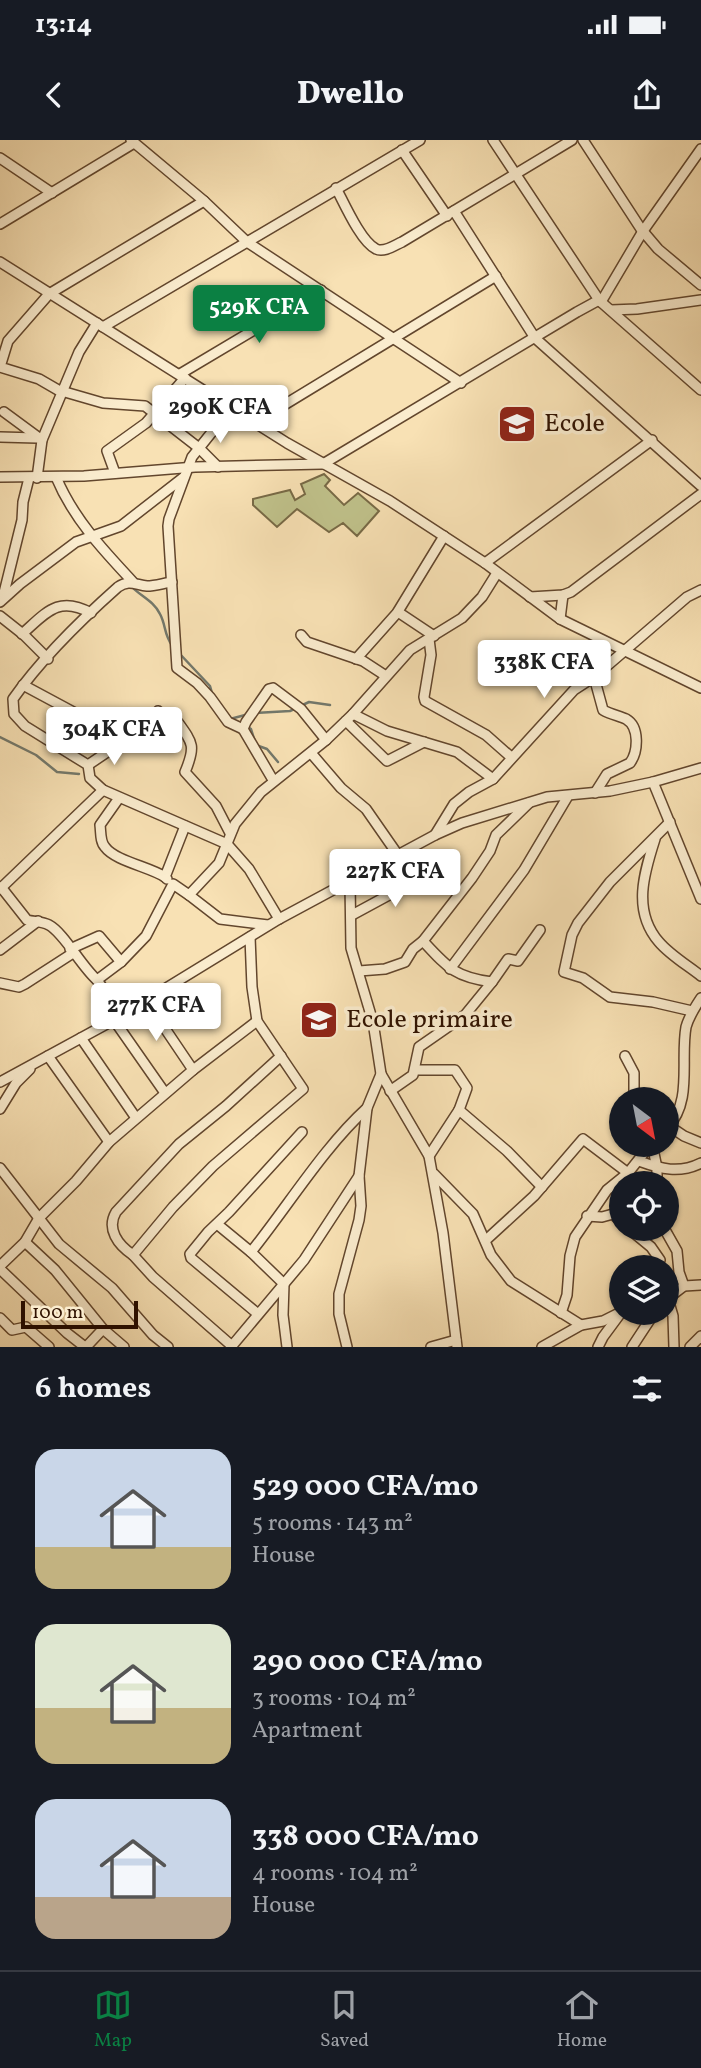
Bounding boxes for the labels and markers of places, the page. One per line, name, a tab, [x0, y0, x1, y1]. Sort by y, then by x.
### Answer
pin: 529K CFA	[187, 286, 331, 345]
pin: 290K CFA	[148, 386, 292, 445]
school or university icon: Ecole	[496, 403, 538, 445]
place label: Ecole	[544, 406, 605, 442]
pin: 338K CFA	[472, 640, 616, 700]
pin: 304K CFA	[42, 708, 186, 767]
pin: 227K CFA	[323, 850, 467, 909]
pin: 277K CFA	[84, 984, 228, 1043]
school or university icon: Ecole primaire	[298, 999, 340, 1041]
place label: Ecole primaire	[346, 1002, 513, 1038]

